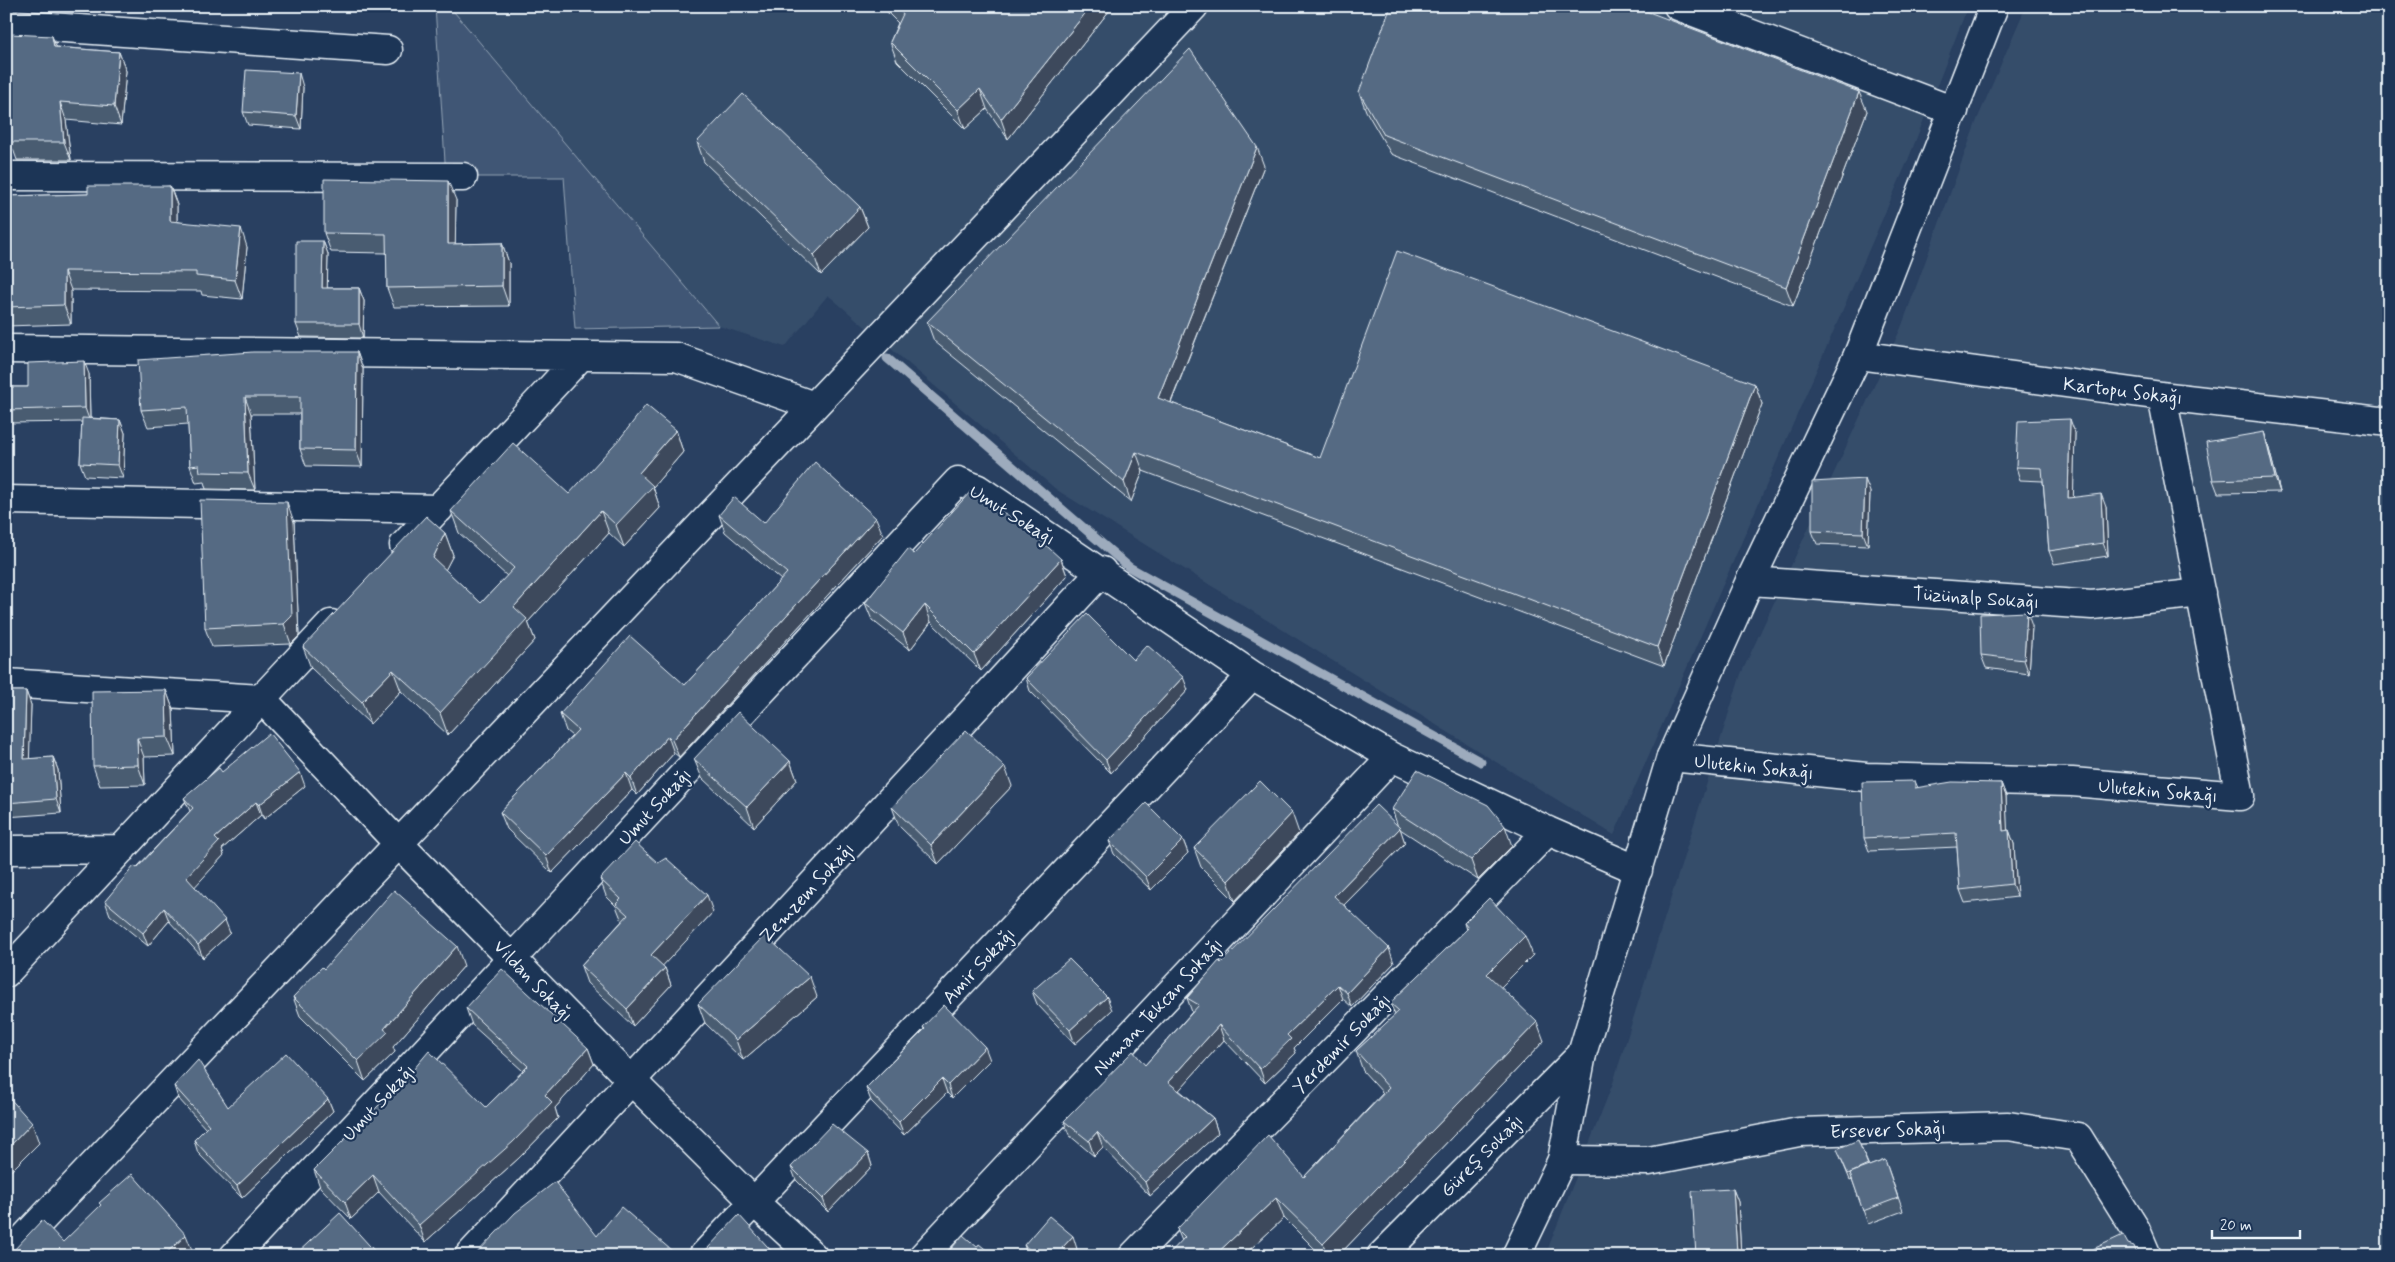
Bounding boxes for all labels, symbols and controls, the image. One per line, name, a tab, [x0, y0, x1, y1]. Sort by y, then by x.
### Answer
street label: Kartopu Sokağı	[2062, 372, 2184, 412]
street label: Umut Sokağı	[964, 479, 1060, 552]
street label: Tüzünalp Sokağı	[1912, 582, 2040, 616]
street label: Ulutekin Sokağı	[1693, 749, 1815, 787]
street label: Umut Sokağı	[613, 763, 698, 852]
street label: Ulutekin Sokağı	[2097, 774, 2219, 810]
street label: Zemzem Sokağı	[754, 837, 861, 949]
street label: Amir Sokağı	[937, 922, 1022, 1010]
street label: Numan Tekcan Sokağı	[1088, 933, 1229, 1082]
street label: Vildan Sokağı	[487, 935, 578, 1028]
street label: Yerdemir Sokağı	[1287, 988, 1398, 1101]
street label: Umut Sokağı	[337, 1059, 422, 1148]
street label: Güreş Sokağı	[1435, 1109, 1530, 1204]
street label: Ersever Sokağı	[1830, 1116, 1947, 1146]
scale bar	[2212, 1207, 2300, 1239]
text: 20 m	[2220, 1216, 2252, 1236]

